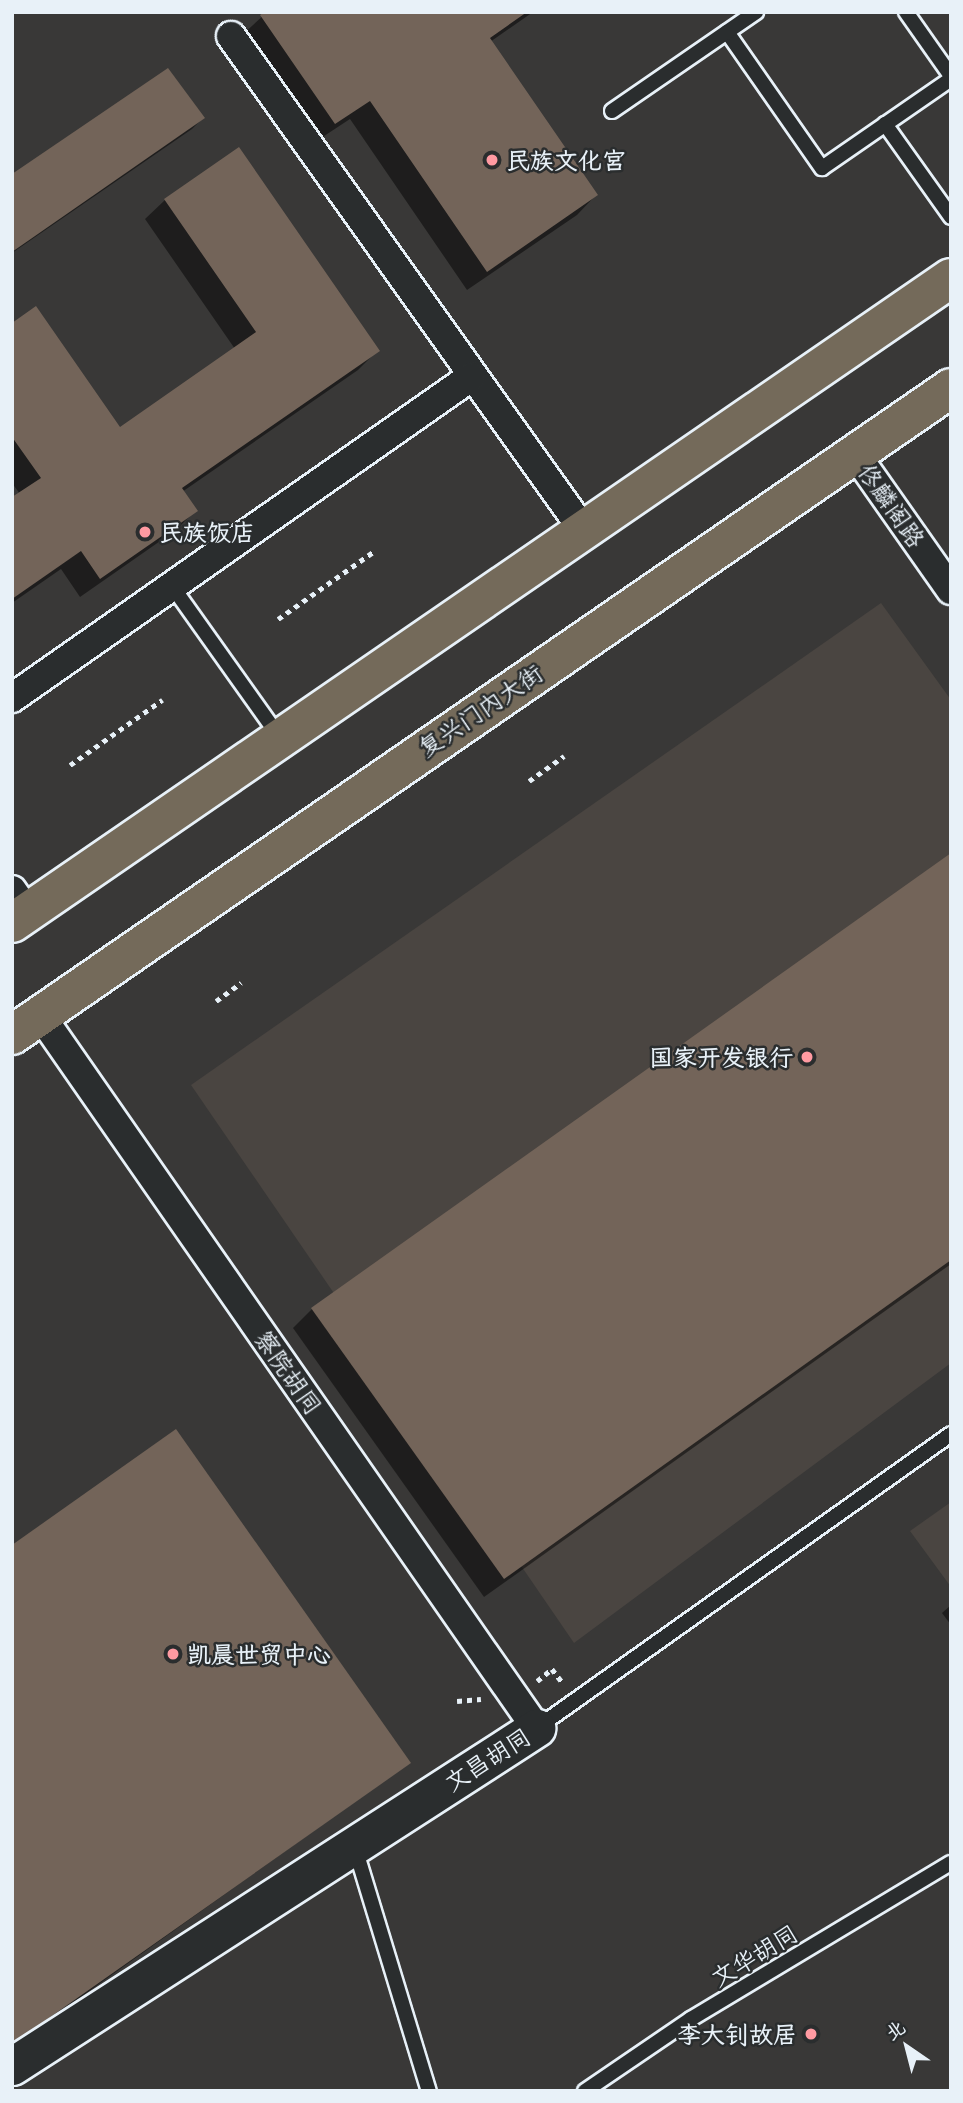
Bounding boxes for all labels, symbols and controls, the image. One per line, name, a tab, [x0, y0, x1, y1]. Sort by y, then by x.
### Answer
place label: 民族文化宫	[506, 146, 626, 174]
marker: 民族文化宫	[484, 152, 500, 168]
street label: 佟麟阁路	[853, 457, 931, 553]
place label: 民族饭店	[159, 518, 255, 546]
marker: 民族饭店	[137, 524, 153, 540]
street label: 复兴门内大街	[412, 658, 548, 762]
place label: 国家开发银行	[649, 1043, 793, 1071]
marker: 国家开发银行	[799, 1049, 815, 1065]
street label: 察院胡同	[250, 1324, 328, 1420]
place label: 凯晨世贸中心	[187, 1640, 331, 1668]
marker: 凯晨世贸中心	[165, 1646, 181, 1662]
street label: 文昌胡同	[439, 1721, 535, 1797]
street label: 文华胡同	[705, 1918, 803, 1992]
north arrow	[872, 2012, 942, 2082]
text: 北	[880, 2014, 910, 2045]
place label: 李大钊故居	[677, 2020, 797, 2048]
marker: 李大钊故居	[803, 2026, 819, 2042]

